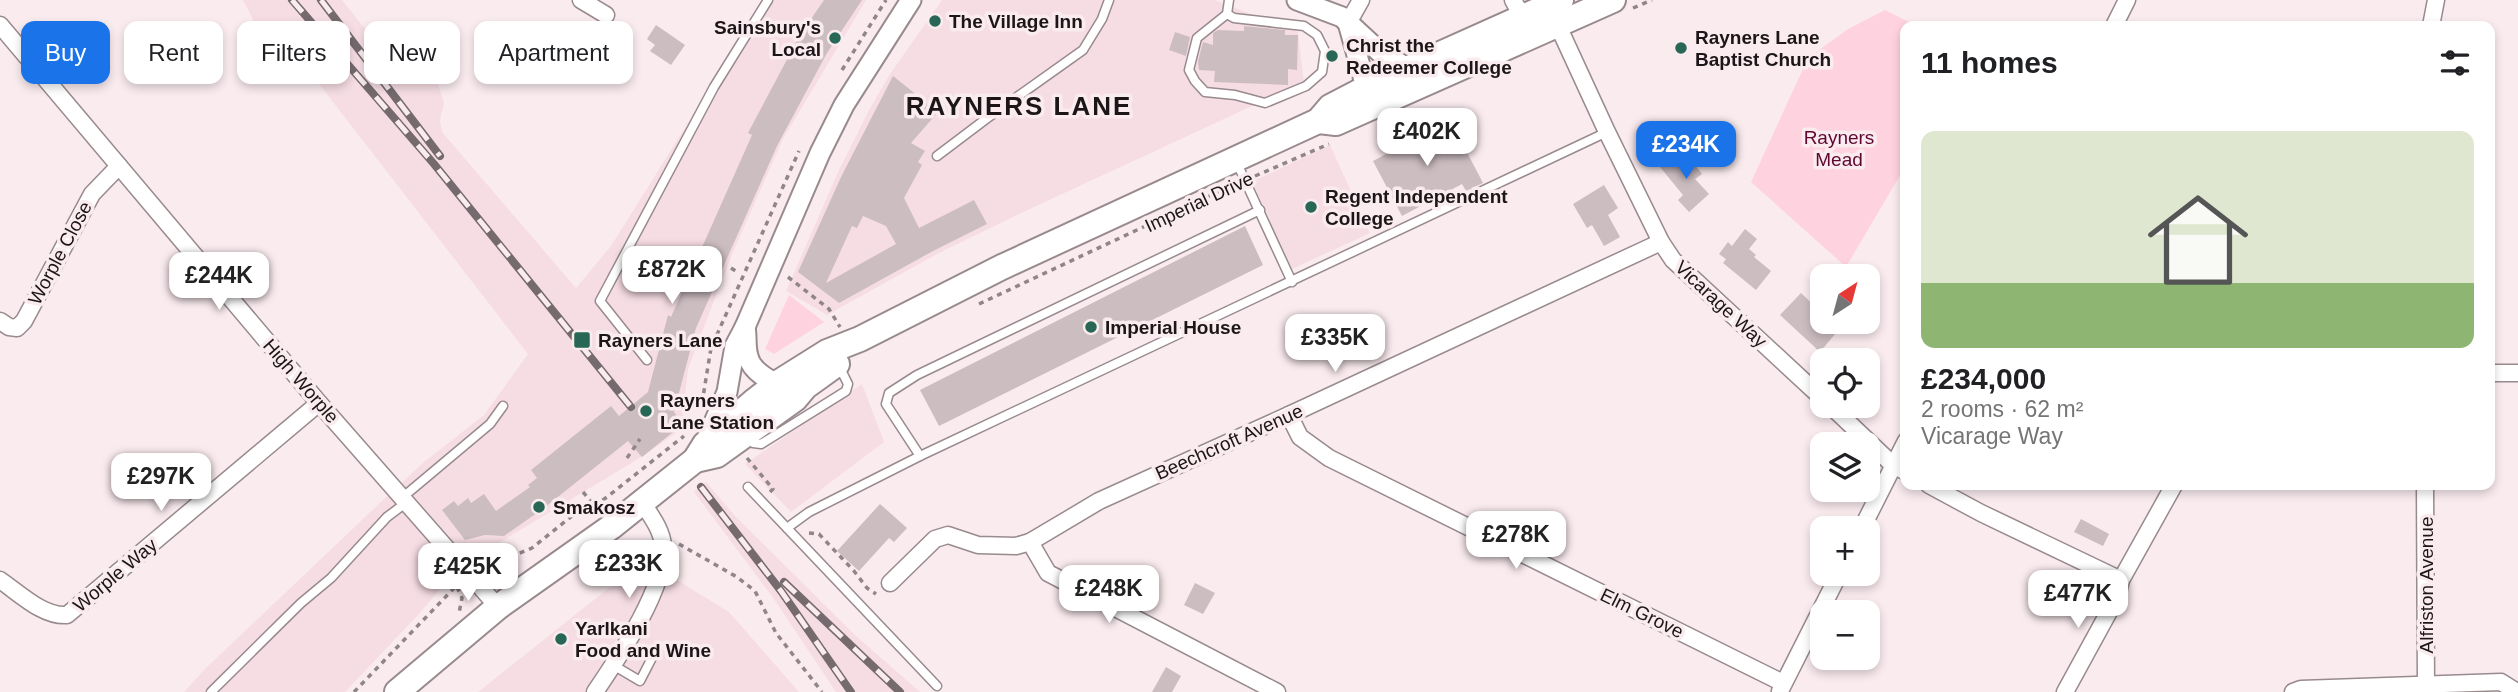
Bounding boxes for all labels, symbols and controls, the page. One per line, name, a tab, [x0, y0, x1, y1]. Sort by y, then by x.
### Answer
place label: The Village Inn	[949, 11, 1083, 32]
marker: The Village Inn	[927, 13, 943, 29]
place label: Sainsbury's Local	[714, 17, 821, 60]
chip: Buy	[21, 21, 110, 84]
chip: Rent	[124, 21, 223, 84]
chip: Filters	[237, 21, 350, 84]
chip: New	[364, 21, 460, 84]
chip: Apartment	[474, 21, 633, 84]
place label: Rayners Lane Baptist Church	[1695, 27, 1831, 70]
marker: Sainsbury's Local	[827, 30, 843, 46]
place label: Christ the Redeemer College	[1346, 35, 1512, 78]
marker: Rayners Lane Baptist Church	[1673, 40, 1689, 56]
icon: filters	[2436, 44, 2474, 82]
text: 11 homes	[1921, 46, 2058, 79]
marker: Christ the Redeemer College	[1324, 48, 1340, 64]
district label: RAYNERS LANE	[906, 91, 1132, 121]
pin: £402K	[1378, 108, 1476, 168]
text: £402K	[1393, 118, 1461, 144]
pin: £234K	[1637, 122, 1735, 181]
park label: Rayners Mead	[1804, 127, 1874, 170]
text: £234K	[1652, 131, 1720, 157]
street label: Imperial Drive	[1141, 168, 1257, 236]
icon: home	[2135, 177, 2261, 303]
place label: Regent Independent College	[1325, 186, 1508, 229]
street label: Worple Close	[24, 198, 96, 308]
marker: Regent Independent College	[1303, 199, 1319, 215]
pin: £872K	[623, 246, 721, 306]
pin: £244K	[170, 252, 268, 312]
text: £872K	[638, 256, 706, 282]
street label: Vicarage Way	[1671, 256, 1771, 352]
text: £244K	[185, 262, 253, 288]
north arrow	[1810, 264, 1880, 334]
map controls	[1810, 264, 1880, 670]
pin: £335K	[1286, 314, 1384, 374]
place label: Imperial House	[1105, 317, 1241, 338]
marker: Imperial House	[1083, 319, 1099, 335]
text: £335K	[1301, 324, 1369, 350]
marker: Rayners Lane	[572, 330, 592, 350]
place label: Rayners Lane	[598, 330, 723, 351]
street label: High Worple	[259, 335, 343, 427]
button: locate	[1810, 348, 1880, 418]
text: £234,000	[1921, 362, 2046, 395]
place label: Rayners Lane Station	[660, 390, 774, 433]
text: 2 rooms · 62 m²	[1921, 396, 2083, 422]
street label: Beechcroft Avenue	[1152, 400, 1306, 484]
marker: Rayners Lane Station	[638, 403, 654, 419]
text: Vicarage Way	[1921, 423, 2063, 449]
button: layers	[1810, 432, 1880, 502]
pin: £297K	[112, 454, 210, 513]
text: £297K	[127, 463, 195, 489]
place label: Smakosz	[553, 497, 635, 518]
marker: Smakosz	[531, 499, 547, 515]
pin: £278K	[1467, 512, 1565, 571]
button: +	[1810, 516, 1880, 586]
street label: Alfriston Avenue	[2416, 517, 2437, 653]
text: £278K	[1482, 521, 1550, 547]
street label: Worple Way	[69, 534, 161, 616]
pin: £233K	[580, 540, 678, 600]
pin: £425K	[419, 544, 517, 603]
text: £233K	[595, 550, 663, 576]
text: £425K	[434, 553, 502, 579]
pin: £248K	[1060, 566, 1158, 625]
pin: £477K	[2029, 570, 2127, 630]
text: £248K	[1075, 575, 1143, 601]
text: £477K	[2044, 580, 2112, 606]
street label: Elm Grove	[1597, 584, 1687, 642]
button: −	[1810, 600, 1880, 670]
place label: Yarlkani Food and Wine	[575, 618, 711, 661]
marker: Yarlkani Food and Wine	[553, 631, 569, 647]

